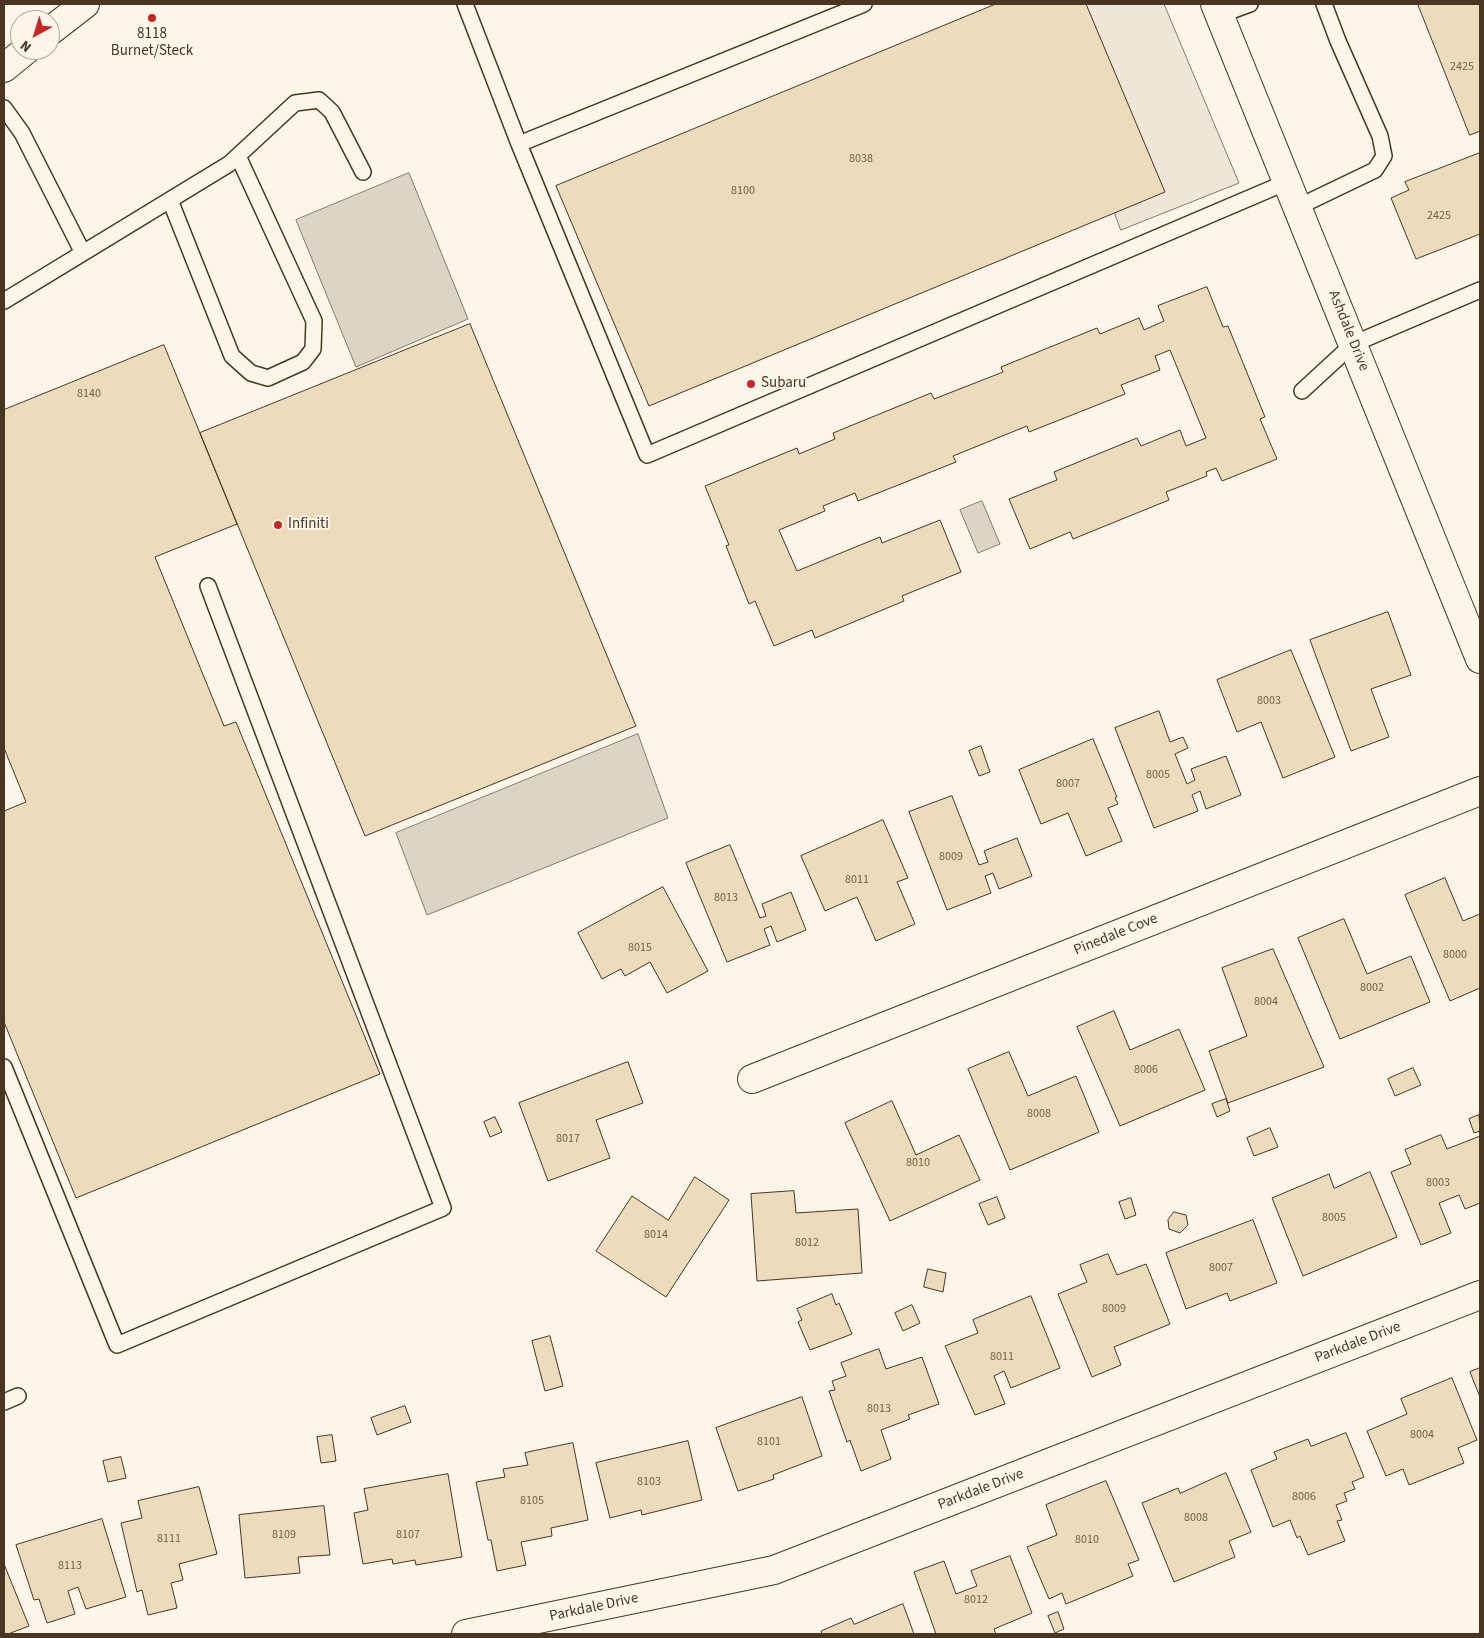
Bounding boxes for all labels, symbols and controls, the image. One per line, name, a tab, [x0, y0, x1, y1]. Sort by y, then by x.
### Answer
north arrow	[10, 10, 60, 60]
marker: 8118 Burnet/Steck	[146, 12, 158, 24]
place label: 8118 Burnet/Steck	[111, 26, 193, 61]
text: N	[16, 35, 36, 57]
house number: 2425	[1450, 60, 1474, 74]
house number: 8038	[849, 152, 873, 166]
house number: 8100	[731, 184, 755, 198]
house number: 2425	[1427, 209, 1451, 223]
street label: Ashdale Drive	[1324, 288, 1372, 374]
place label: Subaru	[761, 375, 806, 393]
marker: Subaru	[745, 378, 757, 390]
house number: 8140	[77, 387, 101, 401]
place label: Infiniti	[288, 516, 329, 534]
marker: Infiniti	[272, 519, 284, 531]
house number: 8003	[1257, 694, 1281, 708]
house number: 8005	[1146, 768, 1170, 782]
house number: 8007	[1056, 777, 1080, 791]
house number: 8009	[939, 850, 963, 864]
house number: 8011	[845, 873, 869, 887]
house number: 8013	[714, 891, 738, 905]
street label: Pinedale Cove	[1071, 910, 1161, 960]
house number: 8015	[628, 941, 652, 955]
house number: 8000	[1443, 948, 1467, 962]
house number: 8002	[1360, 981, 1384, 995]
house number: 8004	[1254, 995, 1278, 1009]
house number: 8006	[1134, 1063, 1158, 1077]
house number: 8008	[1027, 1107, 1051, 1121]
house number: 8017	[556, 1132, 580, 1146]
house number: 8010	[906, 1156, 930, 1170]
house number: 8003	[1426, 1176, 1450, 1190]
house number: 8005	[1322, 1211, 1346, 1225]
house number: 8014	[644, 1228, 668, 1242]
house number: 8012	[795, 1236, 819, 1250]
house number: 8007	[1209, 1261, 1233, 1275]
house number: 8009	[1102, 1302, 1126, 1316]
street label: Parkdale Drive	[1313, 1318, 1403, 1368]
house number: 8011	[990, 1350, 1014, 1364]
house number: 8013	[867, 1402, 891, 1416]
house number: 8004	[1410, 1428, 1434, 1442]
house number: 8101	[757, 1435, 781, 1449]
street label: Parkdale Drive	[936, 1465, 1026, 1515]
house number: 8103	[637, 1475, 661, 1489]
house number: 8006	[1292, 1490, 1316, 1504]
house number: 8105	[520, 1494, 544, 1508]
house number: 8008	[1184, 1511, 1208, 1525]
house number: 8109	[272, 1528, 296, 1542]
house number: 8107	[396, 1528, 420, 1542]
house number: 8111	[157, 1532, 181, 1546]
house number: 8010	[1075, 1533, 1099, 1547]
house number: 8113	[58, 1559, 82, 1573]
street label: Parkdale Drive	[548, 1590, 640, 1626]
house number: 8012	[964, 1593, 988, 1607]

